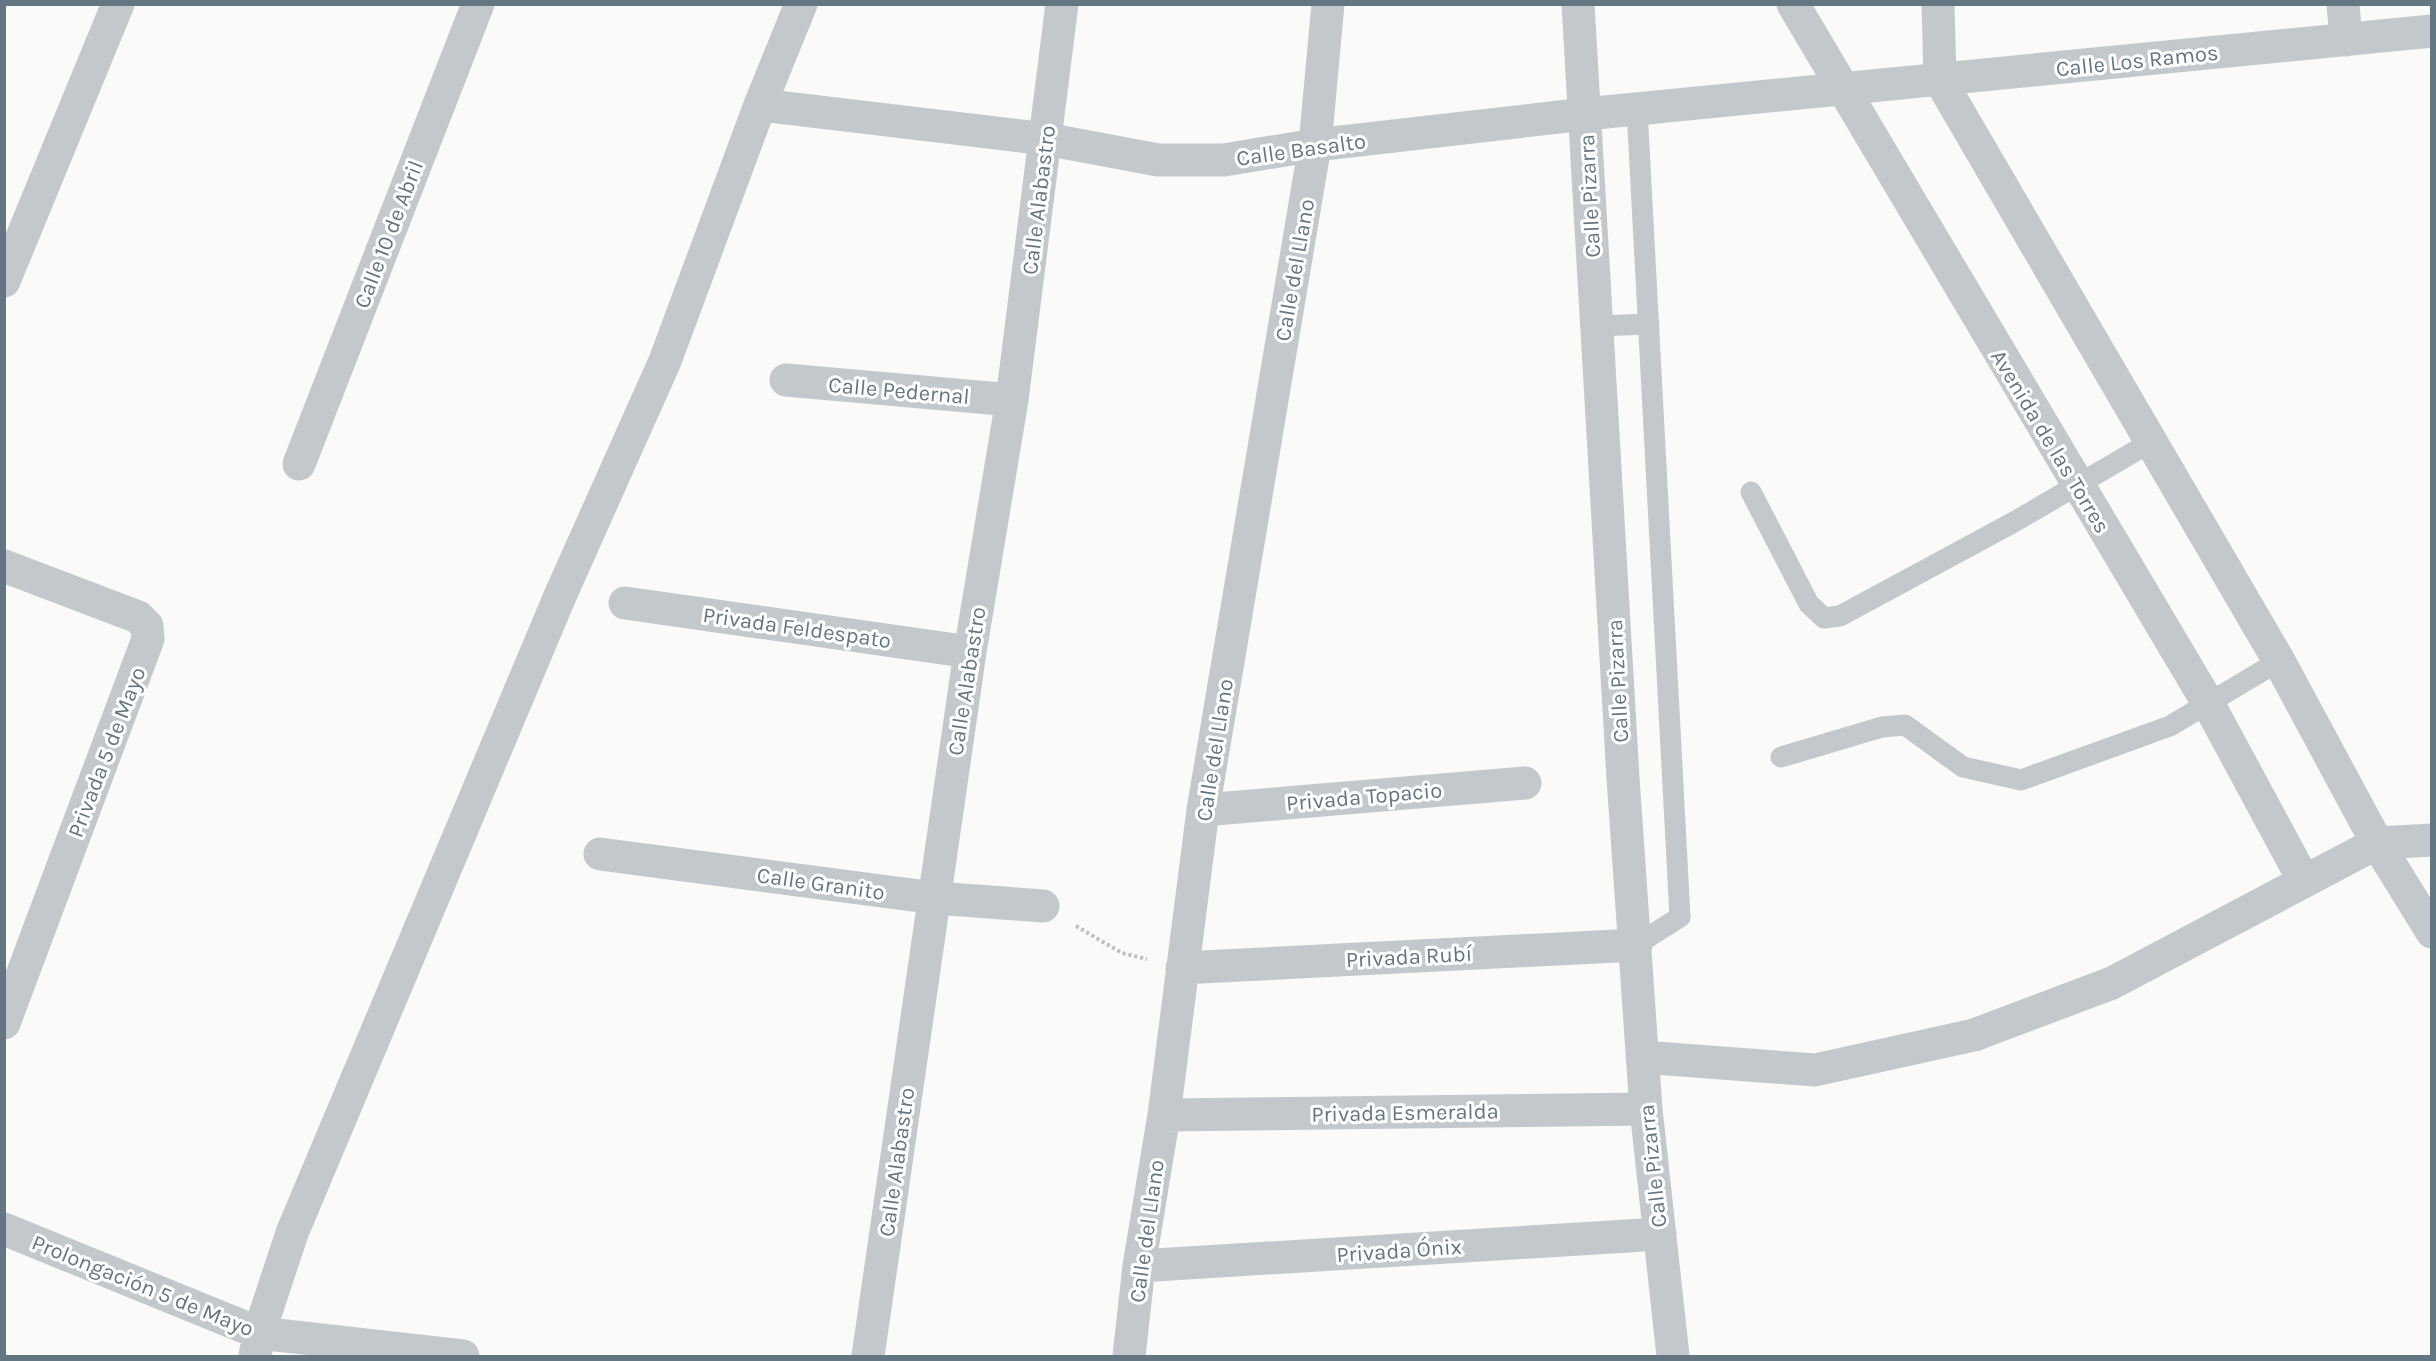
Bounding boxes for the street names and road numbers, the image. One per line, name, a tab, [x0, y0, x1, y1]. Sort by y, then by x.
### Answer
street label: Calle Los Ramos	[2055, 40, 2220, 82]
street label: Calle Alabastro	[1017, 124, 1061, 276]
street label: Calle Basalto	[1235, 128, 1367, 172]
street label: Calle Pizarra	[1574, 133, 1606, 258]
street label: Calle 10 de Abril	[349, 157, 429, 312]
street label: Calle del Llano	[1270, 197, 1320, 343]
street label: Avenida de las Torres	[1985, 345, 2115, 538]
street label: Calle Pedernal	[827, 372, 971, 410]
street label: Privada Feldespato	[701, 602, 893, 654]
street label: Calle Alabastro	[942, 605, 992, 757]
street label: Calle Pizarra	[1602, 618, 1634, 743]
street label: Privada 5 de Mayo	[62, 663, 151, 841]
street label: Calle del Llano	[1191, 677, 1239, 823]
street label: Privada Topacio	[1285, 777, 1443, 817]
street label: Calle Granito	[755, 862, 886, 906]
street label: Privada Rubí	[1345, 941, 1473, 973]
street label: Calle Alabastro	[874, 1086, 920, 1238]
street label: Privada Esmeralda	[1311, 1098, 1499, 1128]
street label: Calle Pizarra	[1634, 1103, 1672, 1229]
street label: Calle del Llano	[1124, 1158, 1170, 1304]
street label: Prolongación 5 de Mayo	[28, 1230, 257, 1342]
street label: Privada Ónix	[1335, 1233, 1463, 1268]

